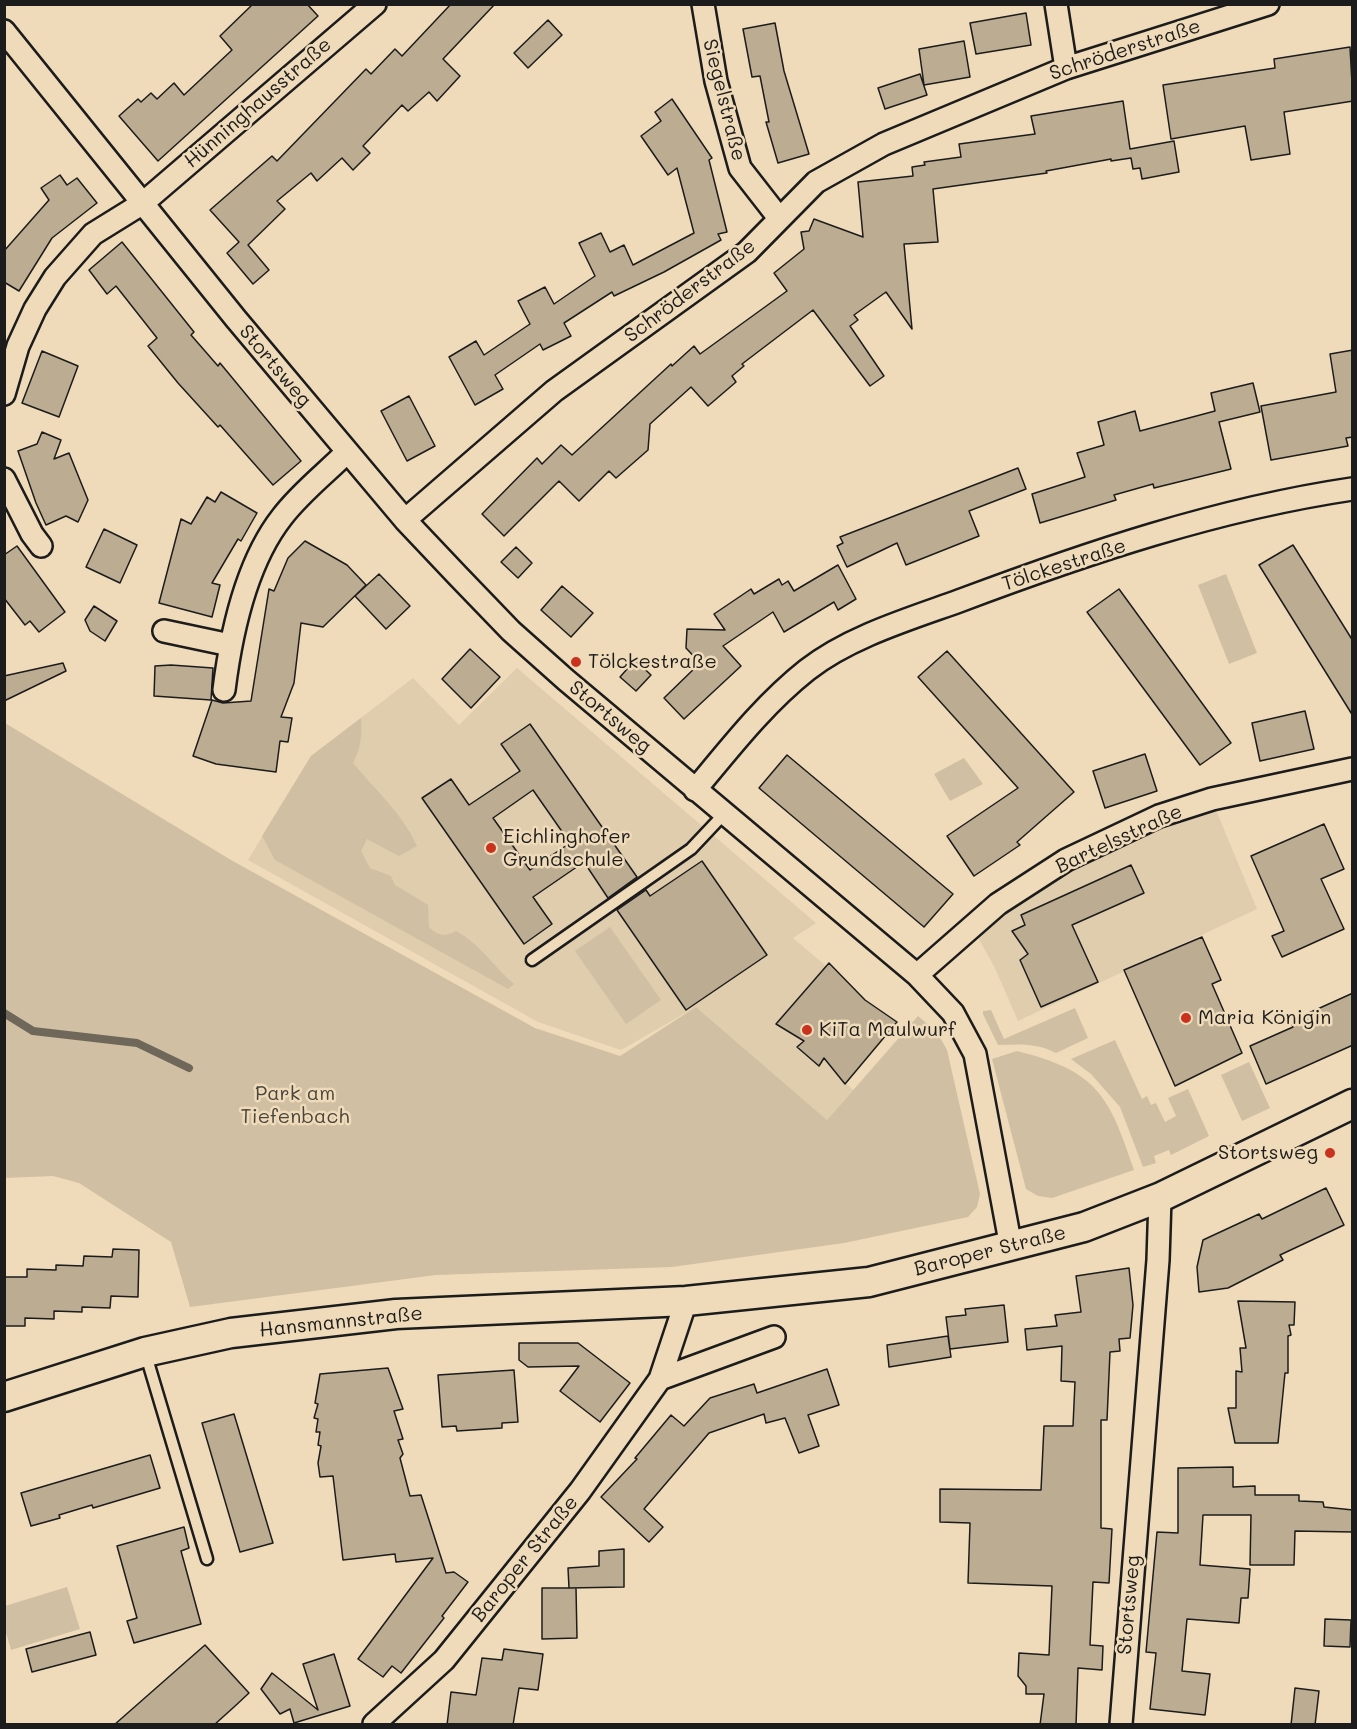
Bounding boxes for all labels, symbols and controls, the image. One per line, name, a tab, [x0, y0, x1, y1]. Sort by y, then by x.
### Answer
street label: Schröderstraße	[1046, 14, 1204, 86]
street label: Hünninghausstraße	[180, 33, 336, 173]
street label: Siegelstraße	[697, 37, 751, 163]
street label: Schröderstraße	[620, 234, 760, 348]
street label: Stortsweg	[234, 320, 316, 412]
street label: Tölckestraße	[999, 534, 1129, 596]
place label: Tölckestraße	[588, 650, 717, 674]
marker: Tölckestraße	[569, 655, 583, 669]
street label: Stortsweg	[564, 676, 656, 758]
street label: Bartelsstraße	[1052, 799, 1186, 879]
place label: Eichlinghofer Grundschule	[503, 825, 631, 872]
marker: Eichlinghofer Grundschule	[484, 841, 498, 855]
place label: Maria Königin	[1198, 1006, 1331, 1030]
marker: Maria Königin	[1179, 1011, 1193, 1025]
place label: KiTa Maulwurf	[819, 1018, 956, 1042]
marker: KiTa Maulwurf	[800, 1023, 814, 1037]
park label: Park am Tiefenbach	[240, 1082, 350, 1129]
place label: Stortsweg	[1218, 1141, 1318, 1165]
marker: Stortsweg	[1323, 1146, 1337, 1160]
street label: Baroper Straße	[912, 1221, 1068, 1281]
street label: Hansmannstraße	[258, 1301, 424, 1343]
street label: Baroper Straße	[467, 1491, 583, 1627]
street label: Stortsweg	[1113, 1554, 1145, 1656]

